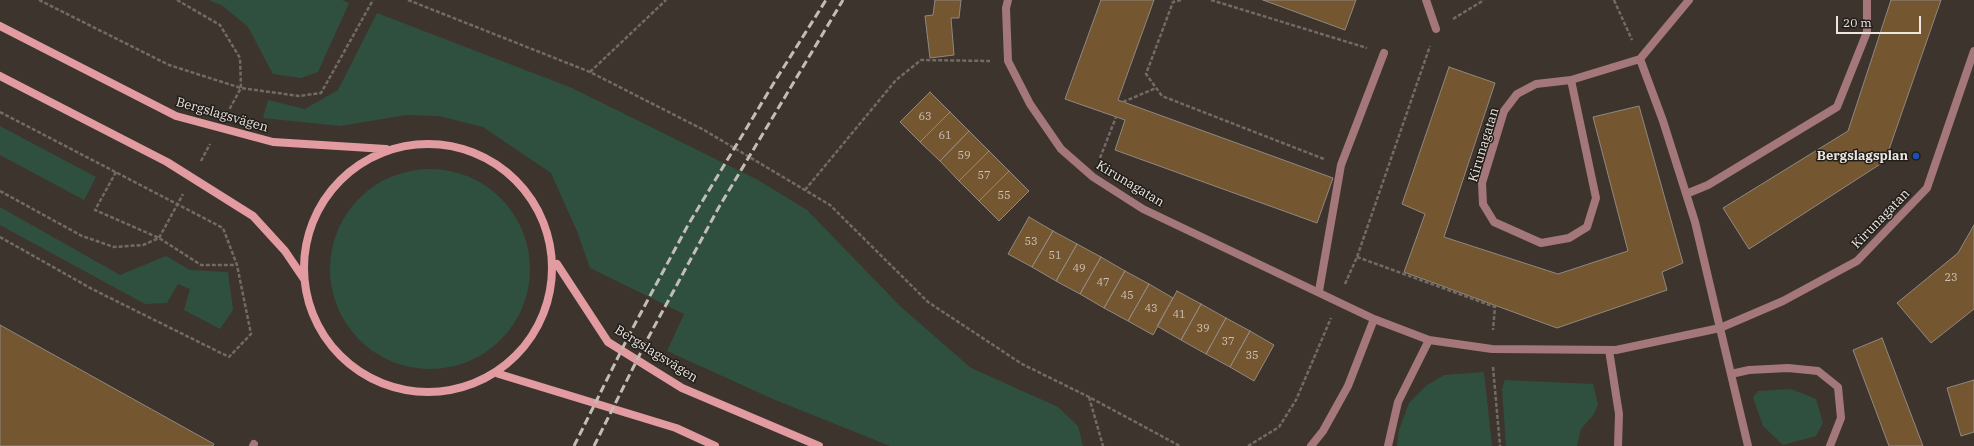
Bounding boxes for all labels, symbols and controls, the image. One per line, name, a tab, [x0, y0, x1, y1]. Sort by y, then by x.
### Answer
scale bar	[1838, 8, 1923, 34]
text: 20 m	[1843, 15, 1872, 30]
street label: Bergslagsvägen	[174, 94, 270, 136]
street label: Kirunagatan	[1465, 106, 1503, 184]
house number: 63	[918, 110, 932, 124]
house number: 61	[938, 129, 952, 143]
place label: Bergslagsplan	[1817, 148, 1908, 164]
house number: 59	[957, 149, 971, 163]
marker: Bergslagsplan	[1911, 151, 1921, 161]
street label: Kirunagatan	[1093, 158, 1167, 210]
house number: 57	[977, 169, 991, 183]
street label: Kirunagatan	[1849, 186, 1913, 252]
house number: 55	[997, 189, 1011, 203]
house number: 53	[1024, 235, 1038, 249]
house number: 51	[1048, 249, 1062, 263]
house number: 49	[1072, 262, 1086, 276]
house number: 23	[1944, 271, 1958, 285]
house number: 47	[1096, 276, 1110, 290]
house number: 45	[1120, 289, 1134, 303]
house number: 43	[1144, 302, 1158, 316]
house number: 41	[1172, 308, 1186, 322]
street label: Bergslagsvägen	[612, 322, 700, 386]
house number: 39	[1196, 322, 1210, 336]
house number: 37	[1221, 335, 1235, 349]
house number: 35	[1245, 349, 1259, 363]

